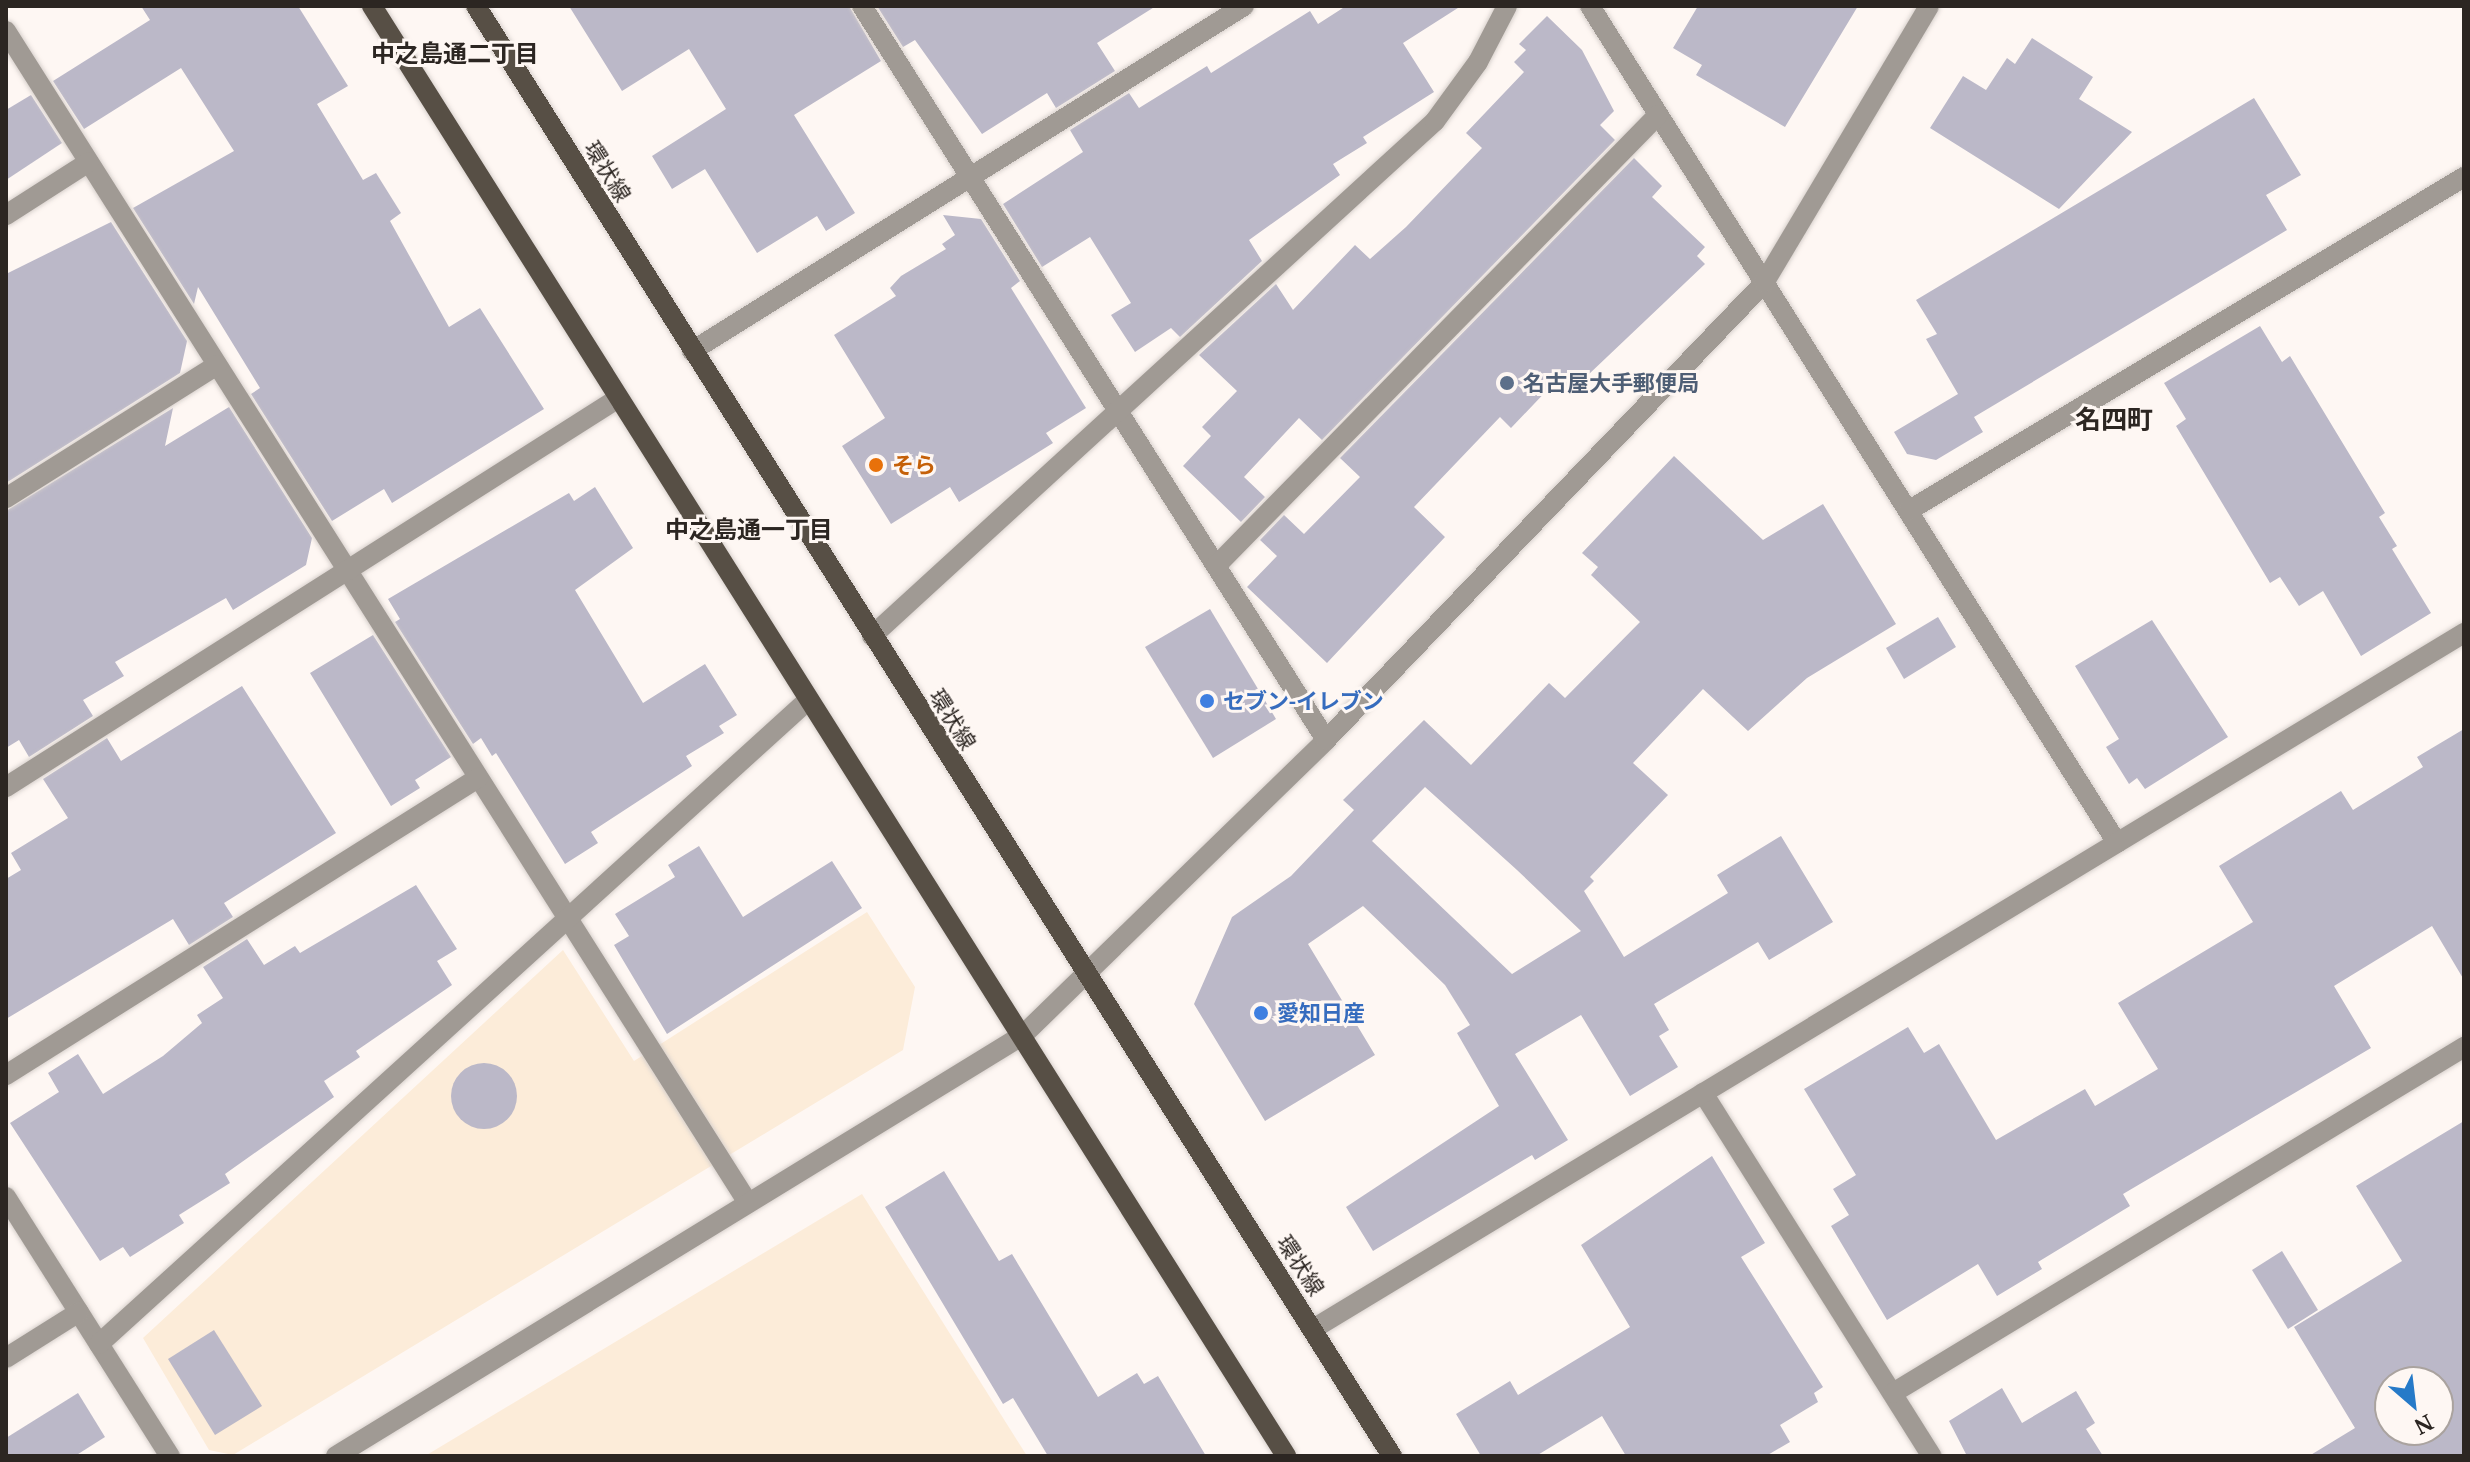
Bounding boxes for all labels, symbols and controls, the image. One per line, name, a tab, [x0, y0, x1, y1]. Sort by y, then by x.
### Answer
district label: 中之島通二丁目	[371, 39, 539, 67]
street label: 環状線	[579, 136, 637, 206]
place label: 名古屋大手郵便局	[1523, 370, 1699, 396]
marker: 名古屋大手郵便局	[1498, 374, 1516, 392]
district label: 名四町	[2075, 404, 2153, 436]
place label: そら	[892, 452, 936, 478]
marker: そら	[867, 456, 885, 474]
district label: 中之島通一丁目	[665, 515, 833, 543]
street label: 環状線	[924, 684, 982, 754]
place label: セブン-イレブン	[1223, 688, 1384, 714]
marker: セブン-イレブン	[1198, 692, 1216, 710]
place label: 愛知日産	[1277, 1000, 1365, 1026]
marker: 愛知日産	[1252, 1004, 1270, 1022]
street label: 環状線	[1272, 1230, 1330, 1300]
north arrow	[2374, 1366, 2454, 1446]
text: N	[2410, 1408, 2439, 1443]

